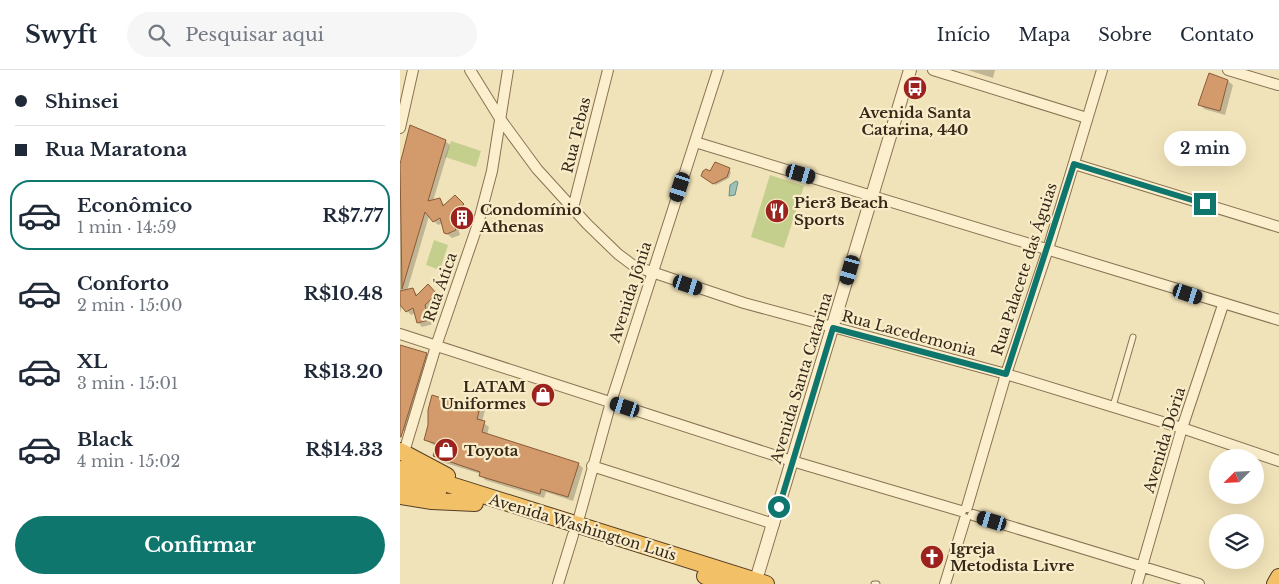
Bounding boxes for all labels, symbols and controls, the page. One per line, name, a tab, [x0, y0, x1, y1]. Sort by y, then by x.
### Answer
search box	[127, 12, 477, 57]
text: Swyft	[25, 20, 97, 49]
icon: search	[145, 21, 173, 49]
text: Pesquisar aqui	[185, 23, 324, 46]
text: Início	[937, 24, 990, 46]
text: Mapa	[1018, 24, 1070, 46]
text: Sobre	[1098, 24, 1152, 46]
text: Contato	[1180, 24, 1254, 46]
bus stop icon: Avenida Santa Catarina, 440	[902, 75, 928, 101]
text: Shinsei	[45, 90, 119, 113]
street label: Rua Tebas	[557, 95, 595, 175]
place label: Avenida Santa Catarina, 440	[858, 103, 972, 139]
callout: 2 min	[1164, 132, 1246, 166]
text: Rua Maratona	[45, 138, 187, 161]
text: 2 min	[1180, 138, 1230, 158]
car	[784, 163, 817, 185]
car	[668, 170, 691, 204]
street label: Rua Palacete das Águias	[987, 180, 1061, 358]
icon: car	[17, 193, 62, 238]
place label: Pier3 Beach Sports	[794, 193, 889, 229]
route end	[1194, 193, 1216, 215]
text: Econômico	[77, 194, 192, 217]
restaurant icon: Pier3 Beach Sports	[764, 198, 790, 224]
place label: Condomínio Athenas	[479, 200, 582, 236]
text: R$7.77	[322, 204, 383, 227]
building icon: Condomínio Athenas	[449, 205, 475, 231]
text: 1 min · 14:59	[77, 217, 177, 237]
street label: Avenida Jônia	[604, 238, 656, 346]
street label: Rua Ática	[419, 249, 461, 324]
car	[838, 254, 861, 286]
icon: car	[17, 271, 62, 316]
text: Conforto	[77, 272, 169, 295]
car	[671, 273, 704, 297]
text: R$10.48	[303, 282, 383, 305]
car	[1171, 282, 1204, 306]
street label: Avenida Santa Catarina	[766, 290, 836, 467]
text: 2 min · 15:00	[77, 295, 182, 315]
street label: Rua Lacedemonia	[840, 306, 979, 360]
icon: car	[17, 349, 62, 394]
text: XL	[77, 350, 107, 373]
text: R$13.20	[303, 360, 383, 383]
text: 3 min · 15:01	[77, 373, 178, 393]
place label: LATAM Uniformes	[441, 377, 526, 413]
shop icon: LATAM Uniformes	[530, 382, 556, 408]
street label: Avenida Dória	[1139, 384, 1189, 496]
car	[608, 395, 641, 419]
icon: car	[17, 427, 62, 472]
text: Black	[77, 428, 133, 451]
shop icon: Toyota	[433, 437, 459, 463]
text: R$14.33	[305, 438, 383, 461]
place label: Toyota	[464, 441, 519, 460]
north arrow	[1209, 449, 1264, 504]
map controls	[1209, 449, 1264, 569]
text: 4 min · 15:02	[77, 451, 180, 471]
street label: Avenida Washington Luís	[486, 489, 679, 565]
route start	[768, 496, 790, 518]
car	[975, 509, 1008, 533]
button: layers	[1209, 514, 1264, 569]
button: Confirmar	[15, 516, 385, 574]
place label: Igreja Metodista Livre	[950, 539, 1075, 575]
church icon: Igreja Metodista Livre	[919, 544, 945, 570]

